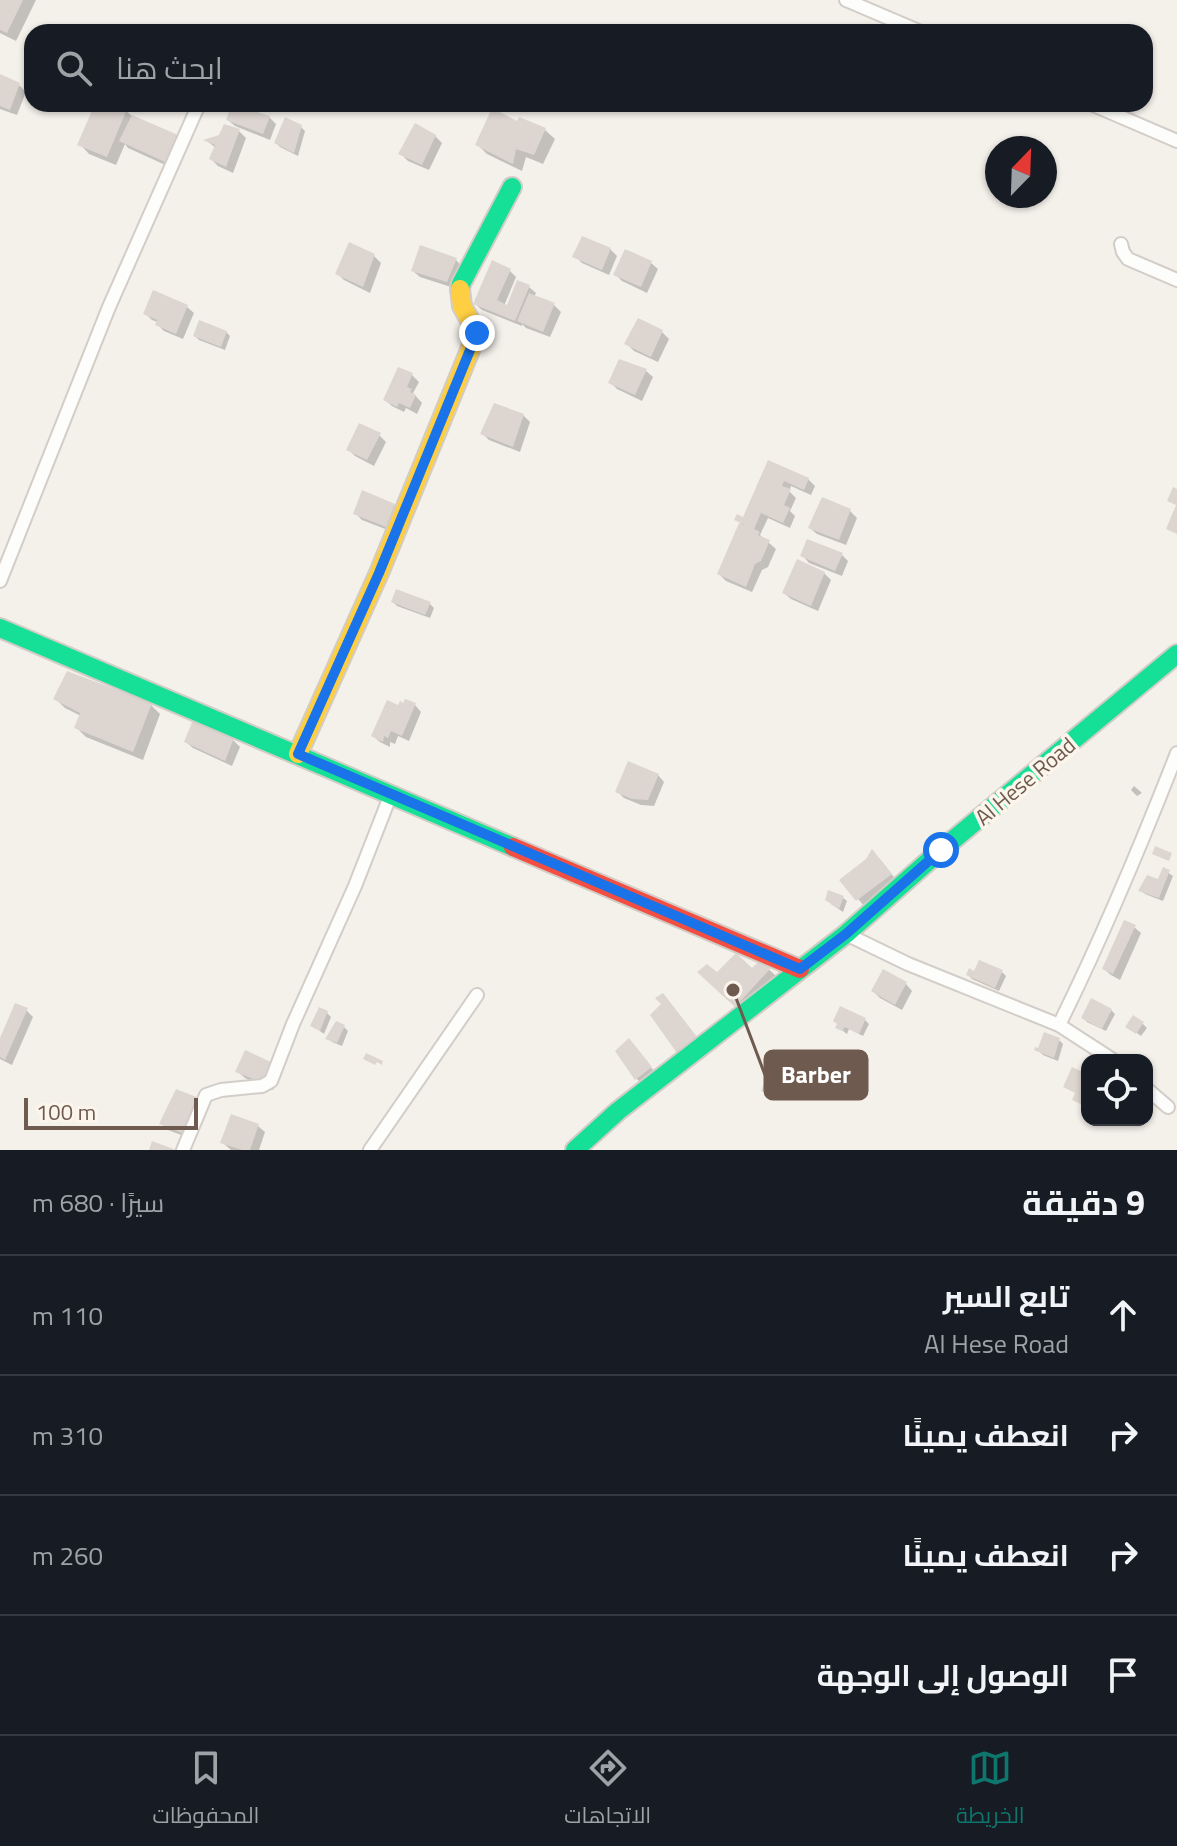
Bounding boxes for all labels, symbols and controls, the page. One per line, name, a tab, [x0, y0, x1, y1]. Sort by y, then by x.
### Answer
search box	[24, 24, 1153, 112]
text: ابحث هنا	[116, 45, 223, 91]
icon: search	[52, 46, 96, 90]
north arrow	[985, 136, 1057, 208]
route end	[459, 315, 495, 351]
street label: Al Hese Road	[967, 729, 1083, 833]
route start	[923, 832, 959, 868]
callout: Barber	[765, 1051, 867, 1099]
map controls	[1081, 1054, 1153, 1126]
button: locate	[1081, 1054, 1153, 1126]
text: Barber	[781, 1056, 851, 1092]
scale bar	[24, 1094, 198, 1130]
text: 100 m	[36, 1095, 96, 1129]
text: 9 دقيقة	[1022, 1176, 1145, 1228]
text: سيرًا · 680 m	[32, 1183, 164, 1222]
text: تابع السير	[943, 1273, 1069, 1319]
icon: ahead	[1101, 1293, 1145, 1337]
text: 110 m	[32, 1296, 103, 1335]
text: Al Hese Road	[924, 1324, 1069, 1363]
text: انعطف يمينًا	[902, 1412, 1069, 1458]
icon: right	[1101, 1413, 1145, 1457]
text: 310 m	[32, 1416, 103, 1455]
text: انعطف يمينًا	[902, 1532, 1069, 1578]
icon: right	[1101, 1533, 1145, 1577]
text: 260 m	[32, 1536, 103, 1575]
text: الوصول إلى الوجهة	[817, 1652, 1069, 1698]
icon: arrive	[1101, 1653, 1145, 1697]
tab: المحفوظات	[152, 1746, 259, 1836]
tab: الاتجاهات	[564, 1746, 651, 1836]
tab: الخريطة	[956, 1746, 1025, 1836]

